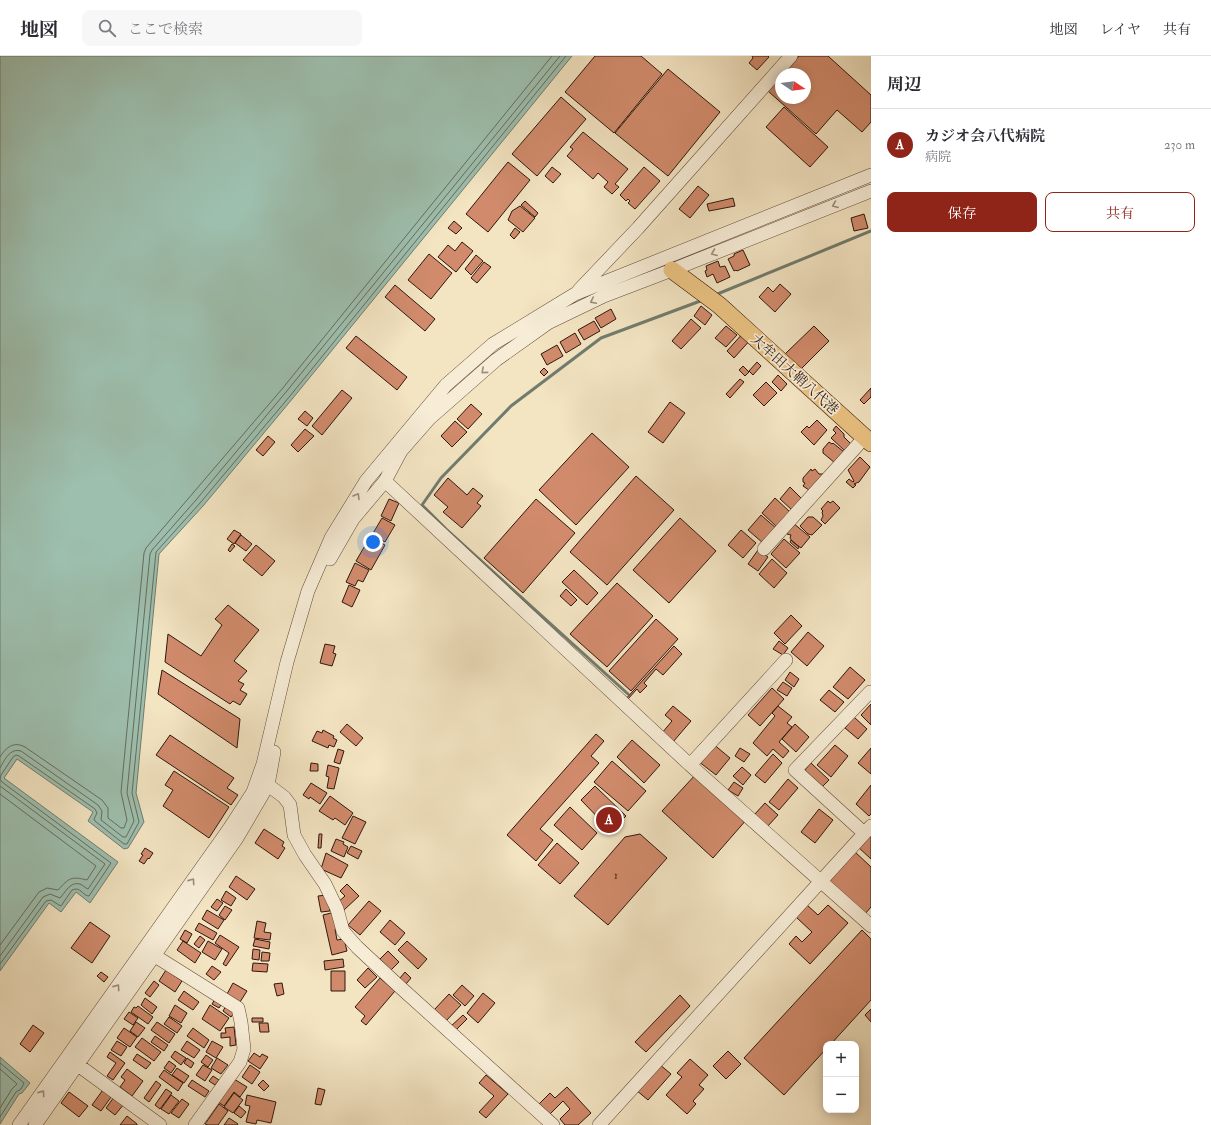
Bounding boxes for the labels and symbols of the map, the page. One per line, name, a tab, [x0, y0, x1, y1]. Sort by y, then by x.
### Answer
north arrow	[775, 68, 811, 104]
one-way arrow	[831, 201, 838, 209]
one-way arrow	[711, 249, 718, 257]
one-way arrow	[590, 296, 597, 304]
street label: 大牟田大鞘八代港	[747, 331, 842, 418]
one-way arrow	[481, 366, 489, 373]
one-way arrow	[352, 493, 360, 500]
your location	[363, 532, 383, 552]
pin: A	[596, 805, 622, 835]
house number: 1	[614, 868, 618, 883]
one-way arrow	[187, 878, 195, 885]
one-way arrow	[112, 984, 120, 991]
one-way arrow	[37, 1090, 45, 1097]

